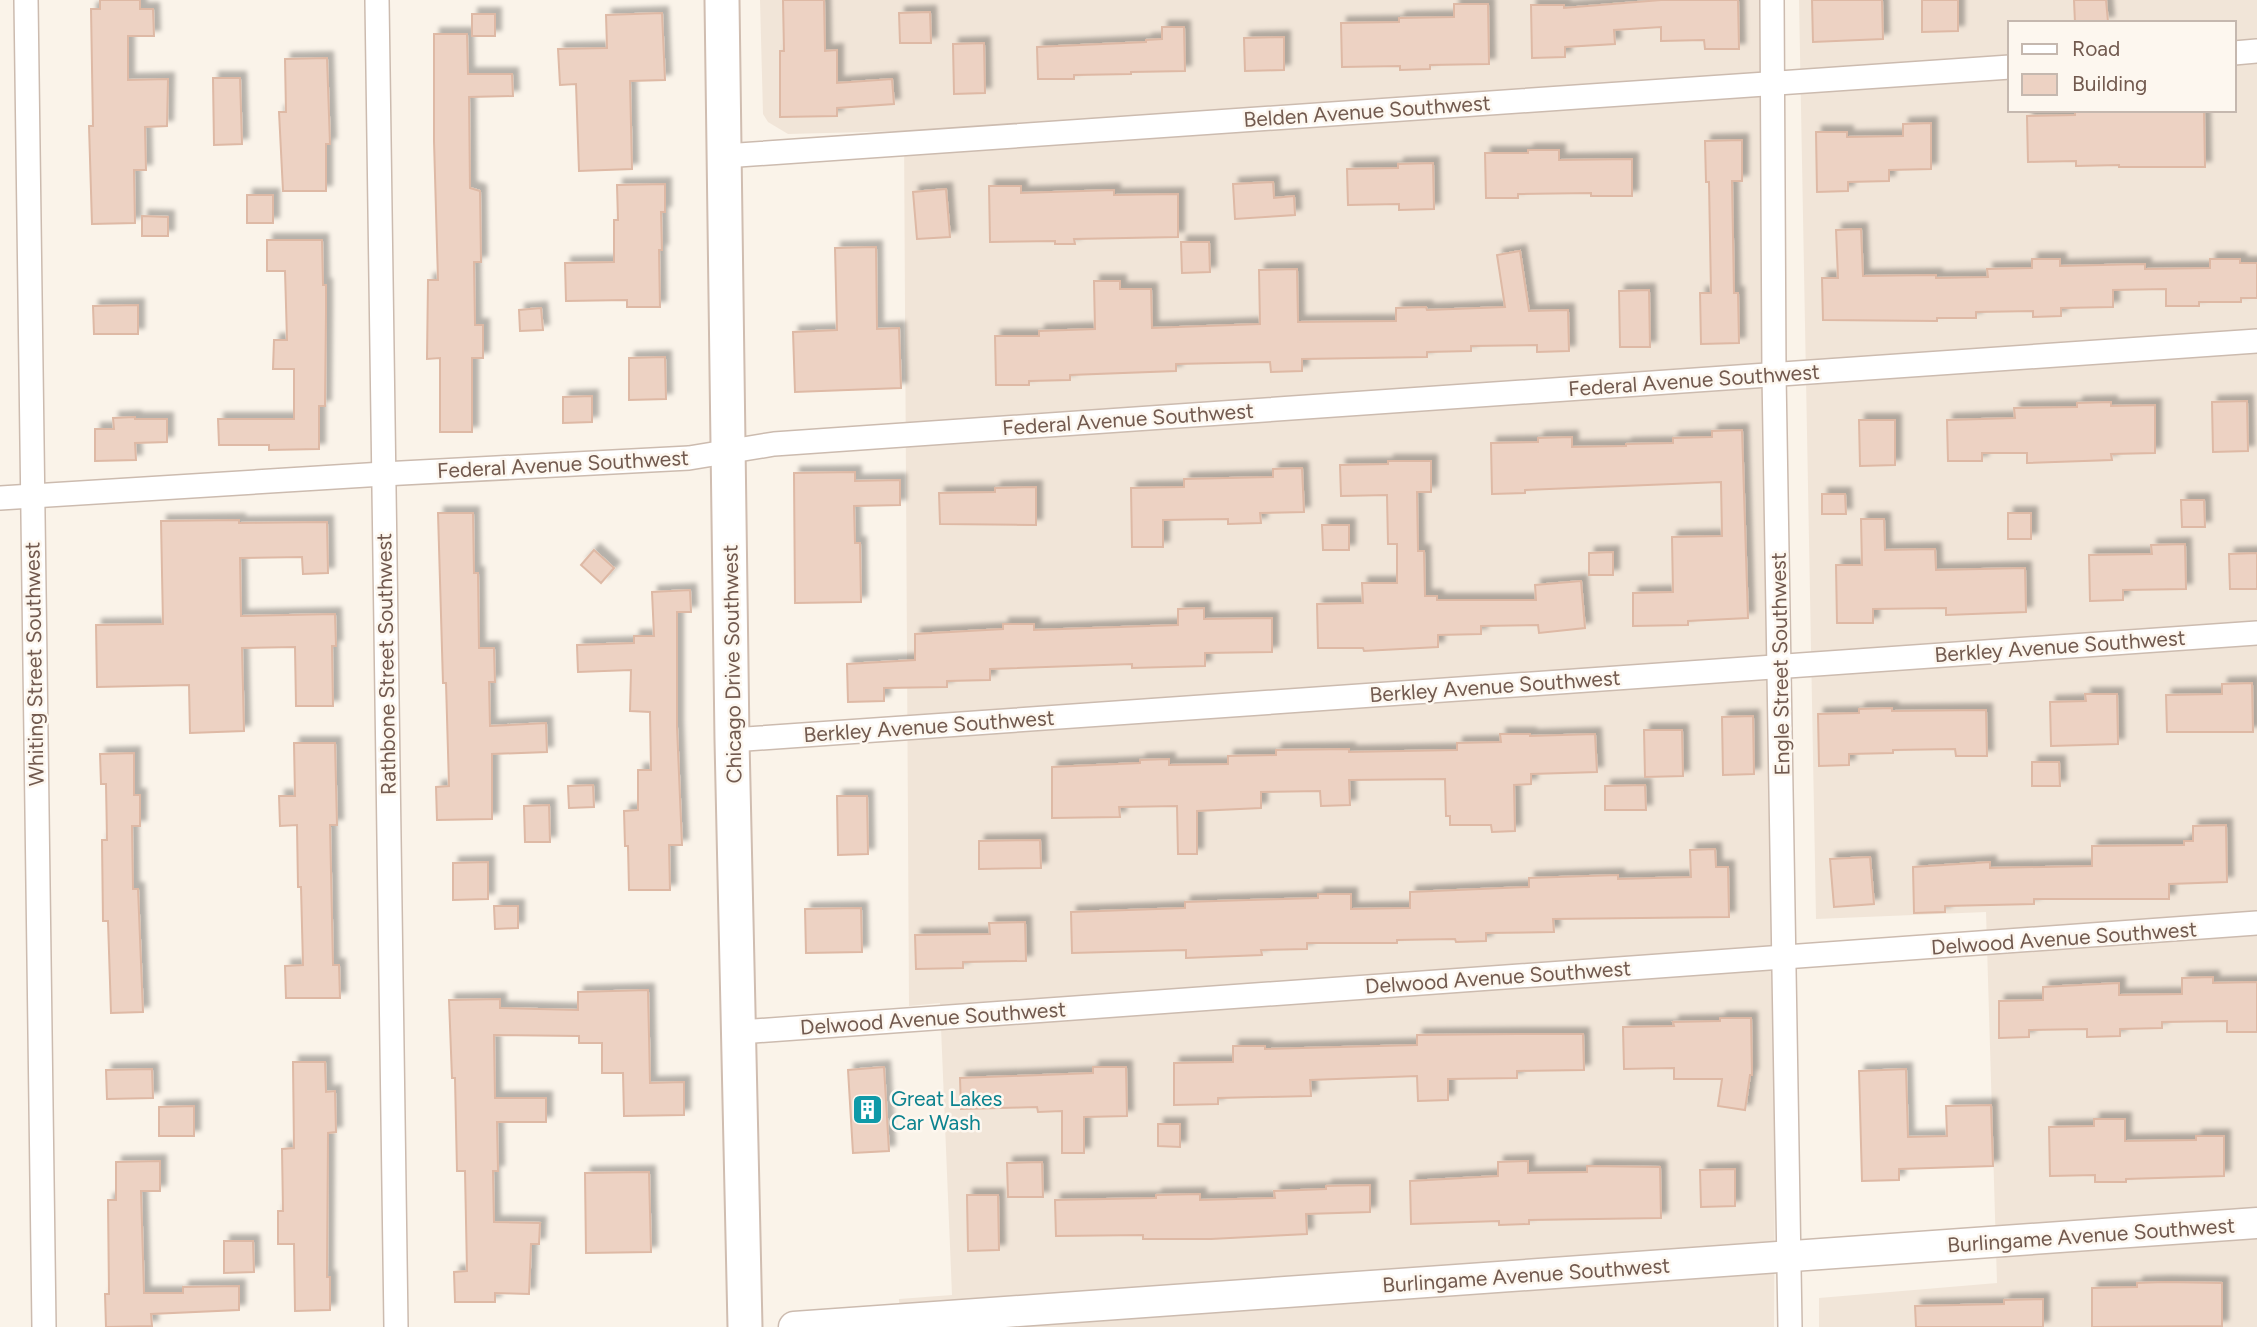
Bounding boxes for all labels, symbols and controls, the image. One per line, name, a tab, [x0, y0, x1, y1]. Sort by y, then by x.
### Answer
legend	[2008, 21, 2236, 112]
text: Road	[2072, 36, 2120, 61]
text: Building	[2072, 71, 2147, 96]
street label: Belden Avenue Southwest	[1243, 90, 1491, 132]
street label: Federal Avenue Southwest	[1567, 359, 1821, 401]
street label: Federal Avenue Southwest	[1001, 398, 1255, 440]
street label: Federal Avenue Southwest	[436, 445, 690, 483]
street label: Rathbone Street Southwest	[371, 533, 401, 795]
street label: Whiting Street Southwest	[19, 542, 49, 786]
street label: Chicago Drive Southwest	[717, 544, 747, 784]
street label: Engle Street Southwest	[1766, 552, 1794, 776]
street label: Berkley Avenue Southwest	[1934, 625, 2186, 667]
street label: Berkley Avenue Southwest	[1369, 665, 1621, 707]
street label: Berkley Avenue Southwest	[803, 705, 1055, 747]
street label: Delwood Avenue Southwest	[1930, 916, 2198, 960]
street label: Delwood Avenue Southwest	[1364, 955, 1632, 999]
street label: Delwood Avenue Southwest	[799, 996, 1067, 1040]
place label: Great Lakes Car Wash	[891, 1086, 1002, 1135]
building icon: Great Lakes Car Wash	[851, 1093, 885, 1127]
street label: Burlingame Avenue Southwest	[1946, 1212, 2236, 1258]
street label: Burlingame Avenue Southwest	[1381, 1252, 1671, 1298]

